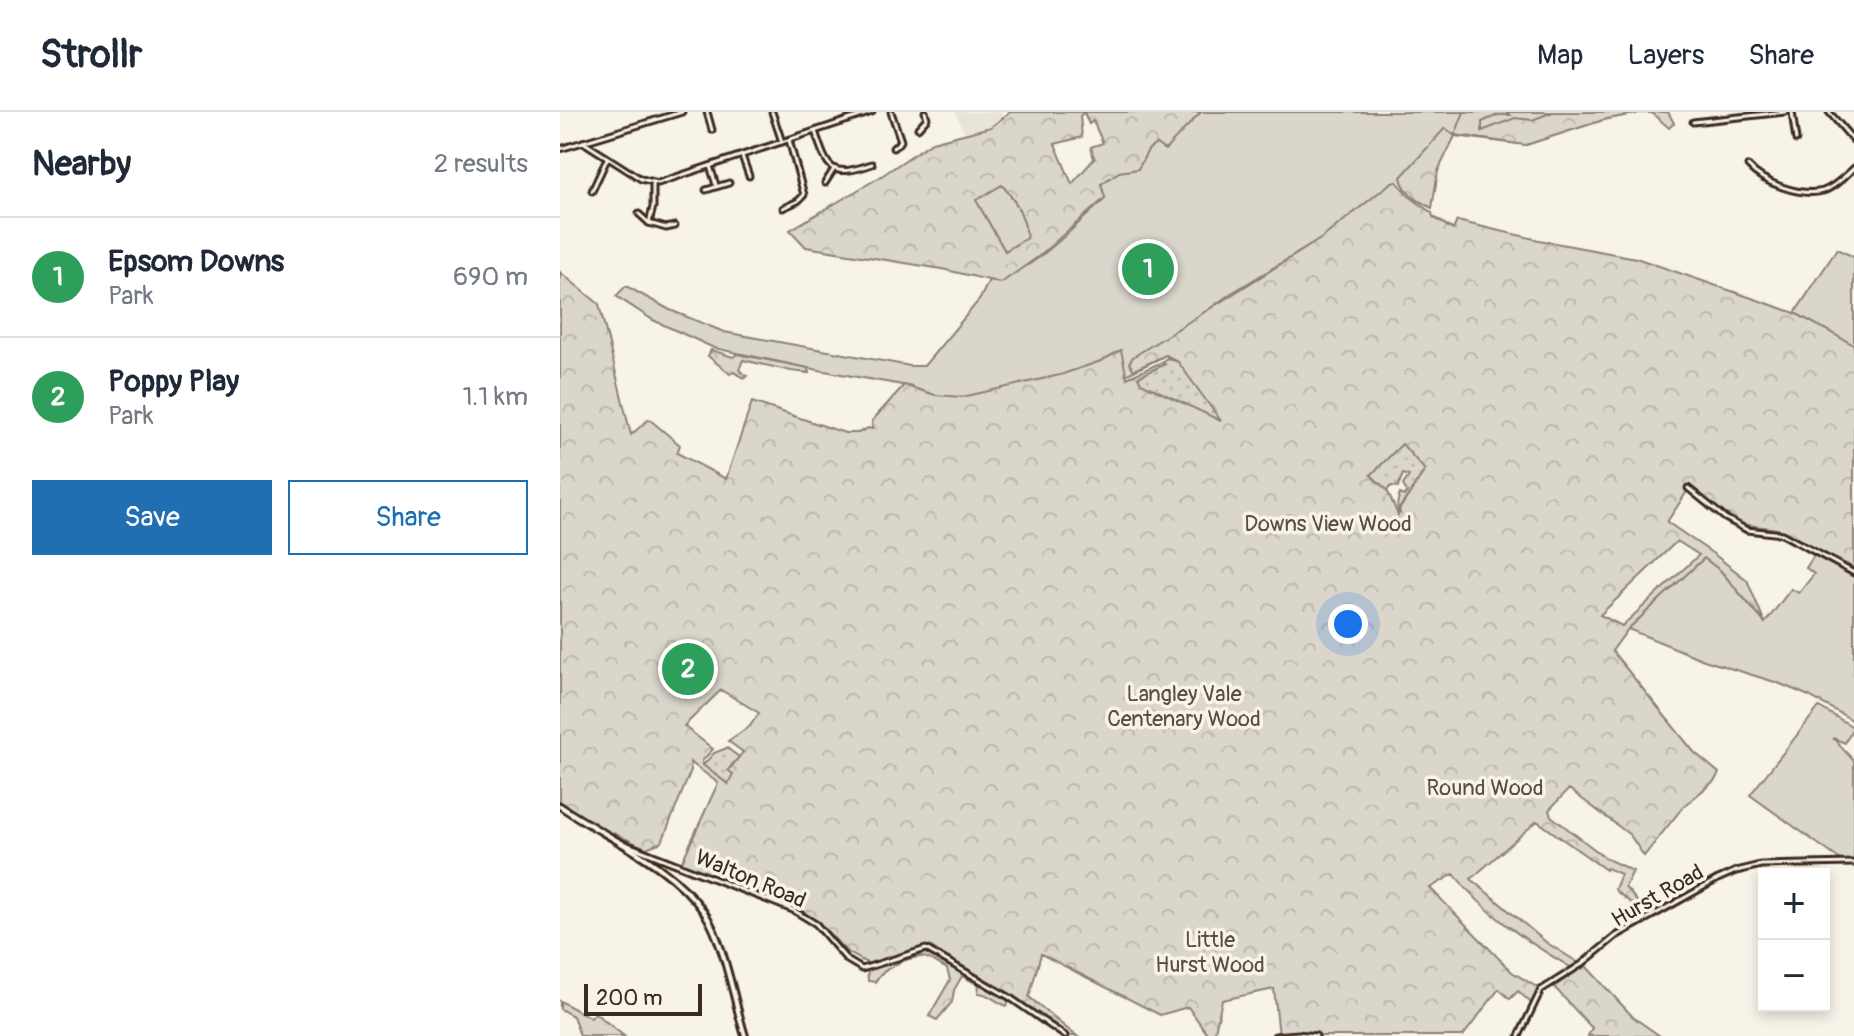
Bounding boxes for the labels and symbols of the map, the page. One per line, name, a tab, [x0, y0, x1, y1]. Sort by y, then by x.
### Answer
pin: 1	[1122, 239, 1174, 299]
park label: Downs View Wood	[1244, 510, 1412, 538]
your location	[1328, 604, 1368, 644]
pin: 2	[662, 639, 714, 699]
park label: Langley Vale Centenary Wood	[1107, 680, 1261, 733]
park label: Round Wood	[1427, 774, 1543, 802]
street label: Walton Road	[691, 843, 810, 915]
street label: Hurst Road	[1606, 858, 1709, 933]
park label: Little Hurst Wood	[1155, 926, 1265, 979]
scale bar	[584, 980, 702, 1016]

